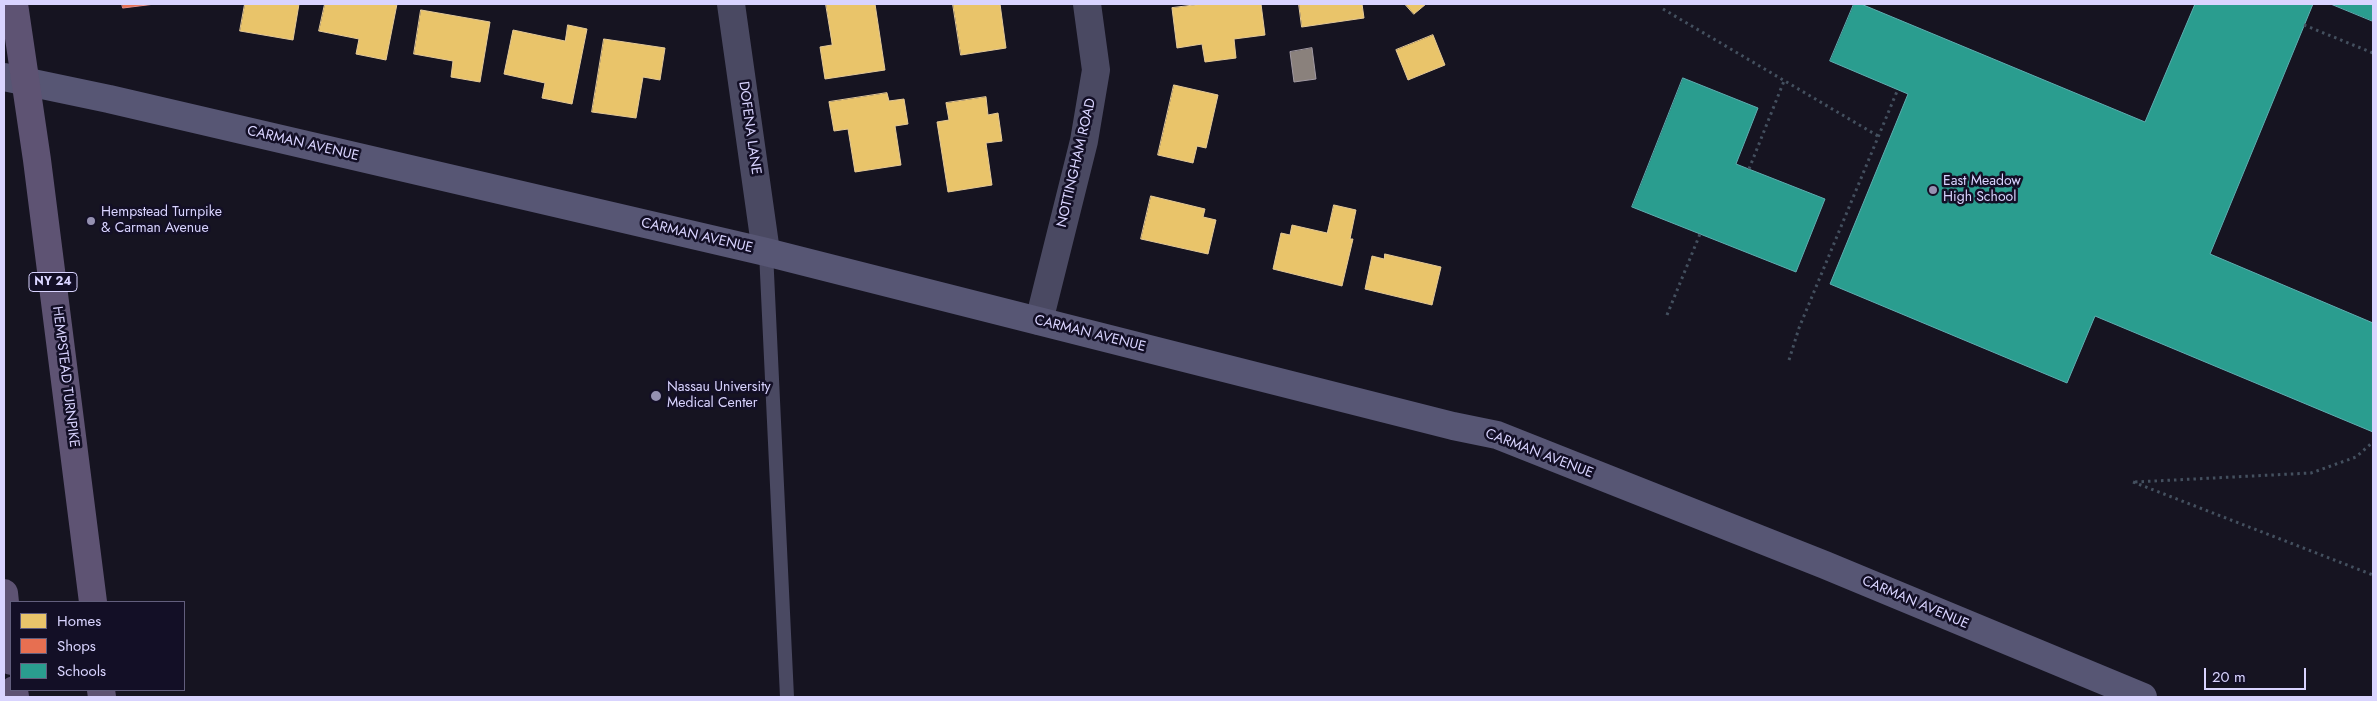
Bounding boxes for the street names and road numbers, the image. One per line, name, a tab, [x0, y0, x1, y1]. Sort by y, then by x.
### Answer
street label: DOFENA LANE	[734, 80, 764, 176]
street label: NOTTINGHAM ROAD	[1054, 97, 1100, 229]
street label: CARMAN AVENUE	[245, 123, 361, 165]
street label: CARMAN AVENUE	[639, 215, 755, 257]
road number: NY 24	[29, 272, 77, 292]
street label: HEMPSTEAD TURNPIKE	[48, 305, 82, 449]
street label: CARMAN AVENUE	[1033, 312, 1147, 356]
street label: CARMAN AVENUE	[1483, 426, 1595, 482]
street label: CARMAN AVENUE	[1859, 573, 1971, 633]

